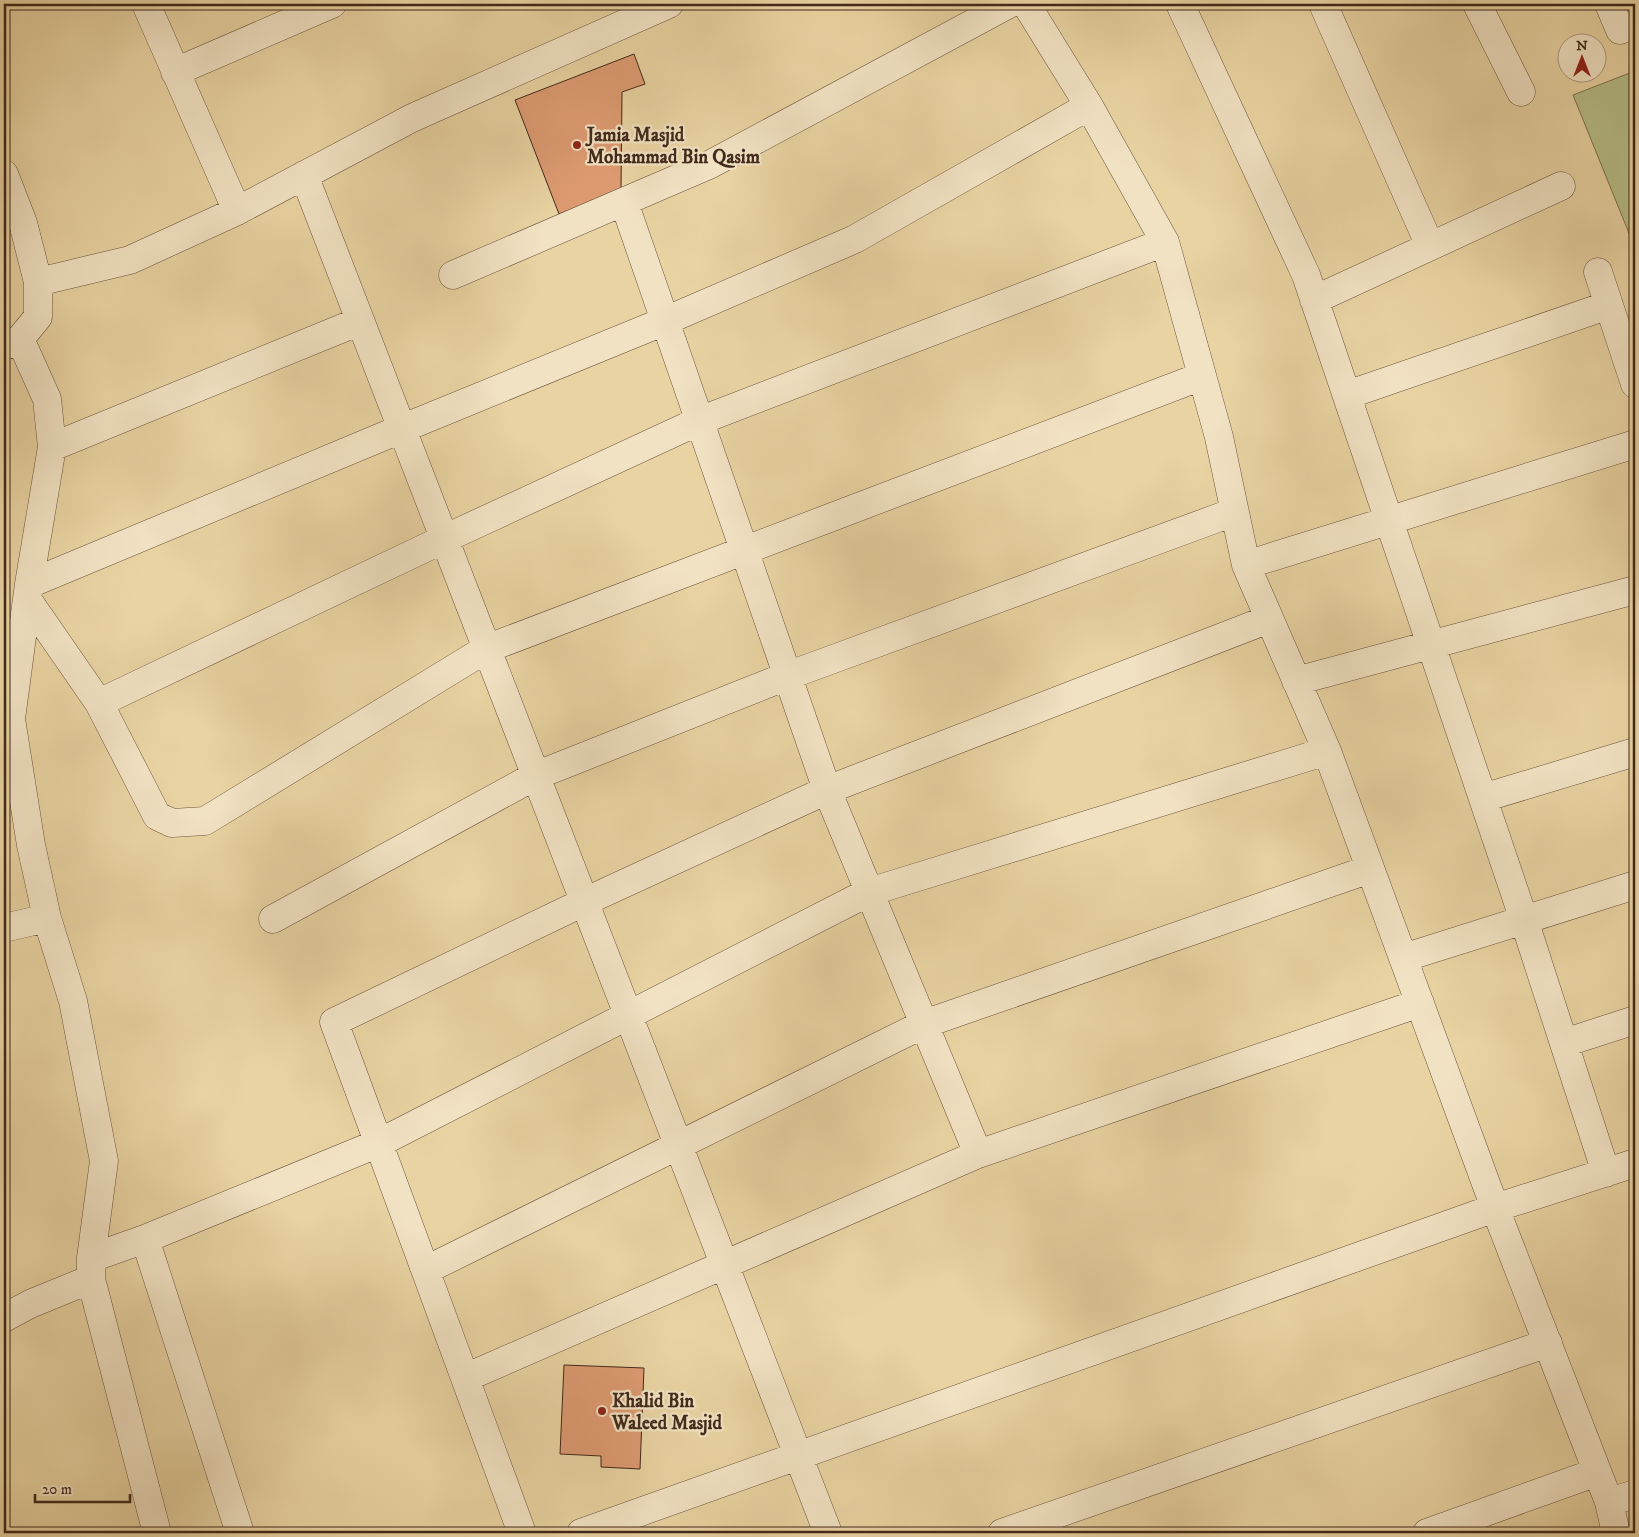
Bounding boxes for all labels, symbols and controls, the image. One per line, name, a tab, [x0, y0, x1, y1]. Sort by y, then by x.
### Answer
north arrow	[1556, 32, 1606, 82]
text: N	[1576, 37, 1588, 55]
place label: Jamia Masjid Mohammad Bin Qasim	[585, 124, 761, 169]
marker: Jamia Masjid Mohammad Bin Qasim	[571, 139, 583, 151]
place label: Khalid Bin Waleed Masjid	[611, 1390, 722, 1436]
marker: Khalid Bin Waleed Masjid	[596, 1405, 608, 1417]
scale bar	[35, 1472, 130, 1504]
text: 20 m	[42, 1480, 72, 1499]

